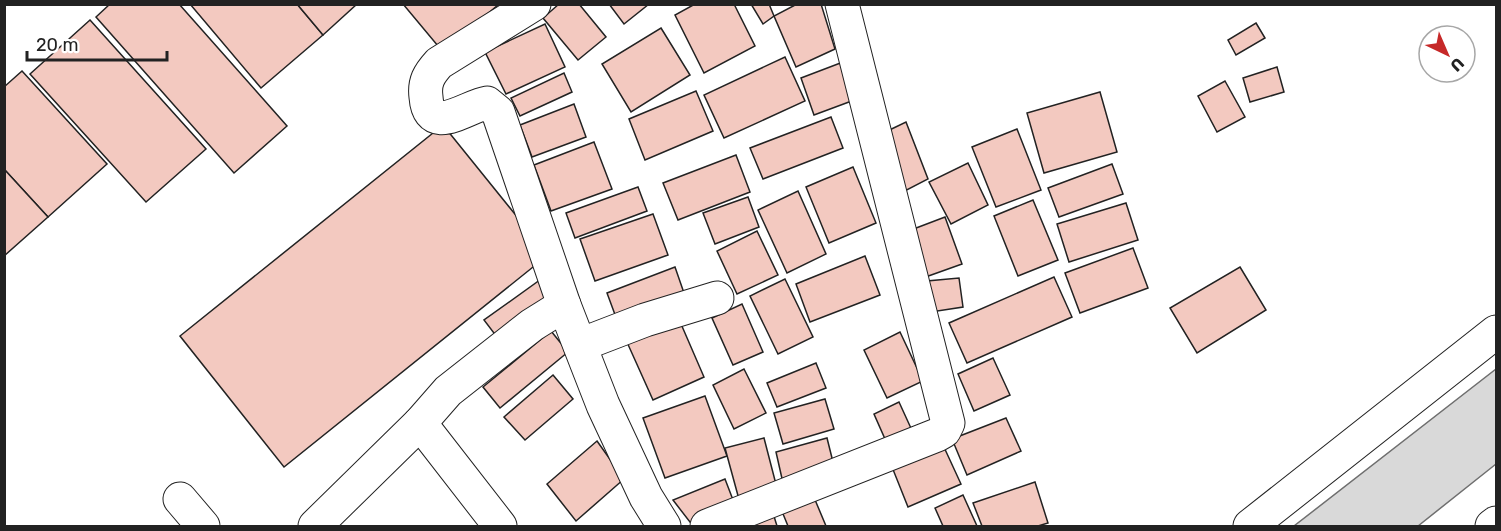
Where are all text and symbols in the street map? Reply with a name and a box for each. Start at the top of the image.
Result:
scale bar [27,24,166,62]
north arrow [1417,24,1477,84]
text: 20 m [36,34,78,56]
text: U [1446,54,1468,75]

